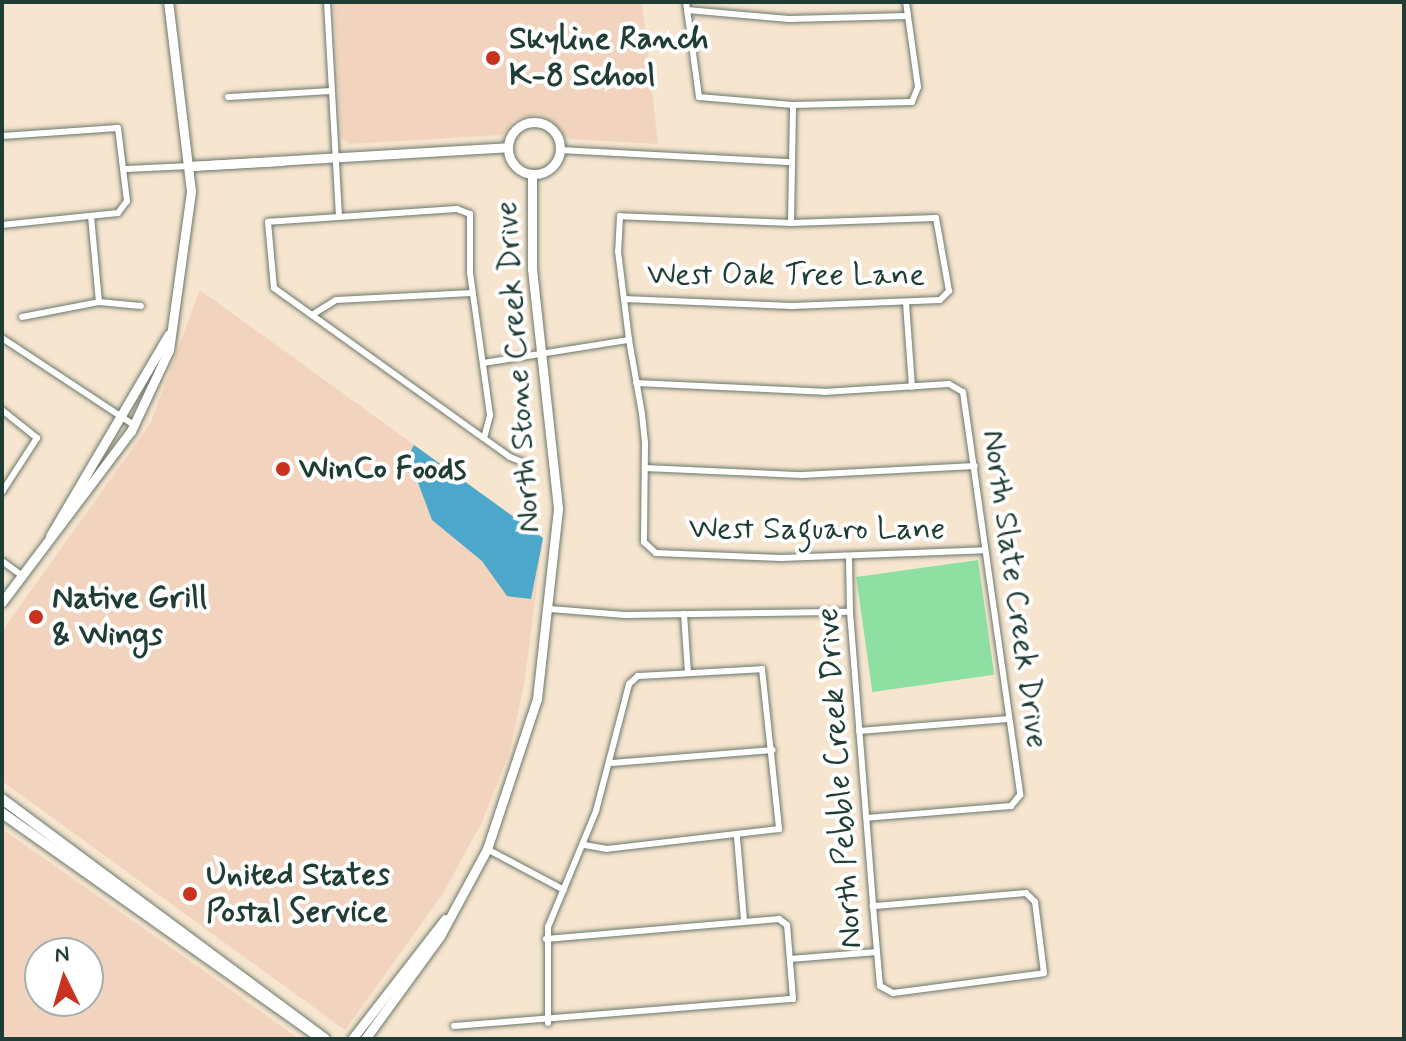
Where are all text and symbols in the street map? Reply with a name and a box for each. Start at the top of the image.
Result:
place label: Skyline Ranch K-8 School [509,21,703,96]
marker: Skyline Ranch K-8 School [484,49,502,67]
street label: North Stone Creek Drive [487,200,549,534]
street label: West Oak Tree Lane [651,256,921,294]
street label: North Slate Creek Drive [974,427,1056,751]
place label: WinCo Foods [299,450,467,488]
marker: WinCo Foods [274,460,292,478]
street label: West Saguaro Lane [689,510,945,548]
place label: Native Grill & Wings [52,580,204,655]
street label: North Pebble Creek Drive [809,606,871,950]
marker: Native Grill & Wings [27,608,45,626]
place label: United States Postal Service [206,857,390,932]
marker: United States Postal Service [181,885,199,903]
north arrow [24,937,104,1017]
text: N [54,940,71,970]

